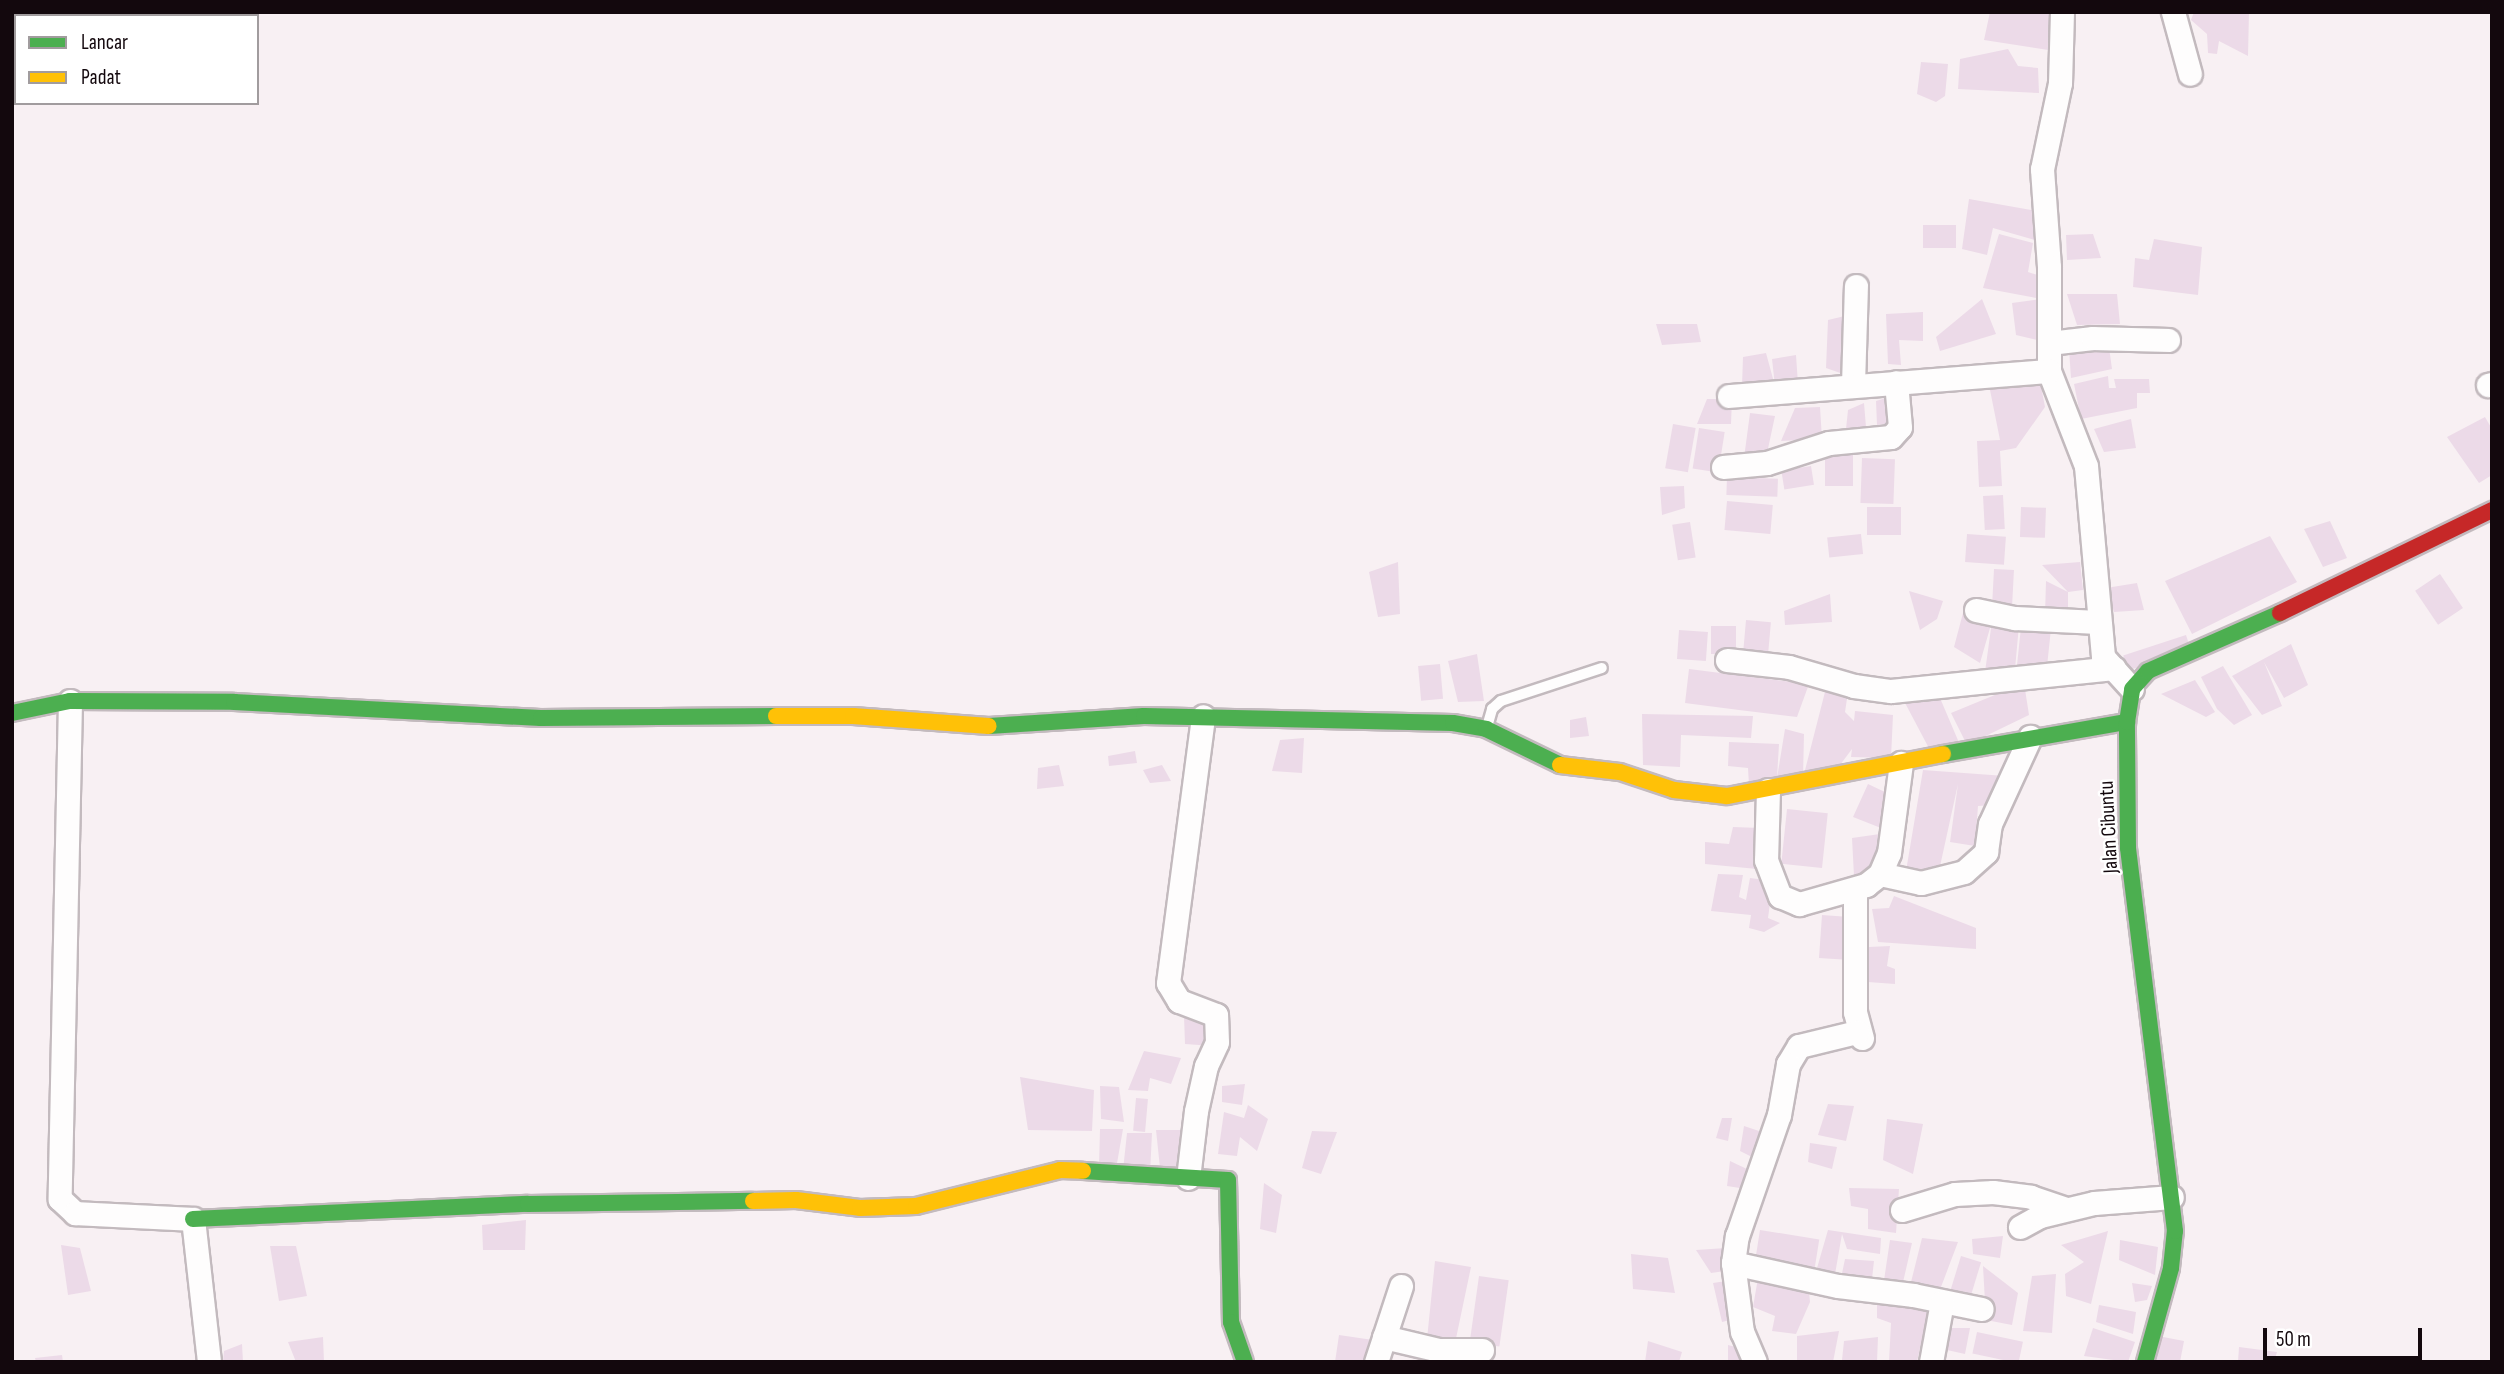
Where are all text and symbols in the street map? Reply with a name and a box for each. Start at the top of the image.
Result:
legend [14,14,259,105]
text: Lancar [81,30,128,55]
text: Padat [81,65,121,90]
street label: Jalan Cibuntu [2094,780,2124,874]
scale bar [2266,1314,2425,1358]
text: 50 m [2276,1327,2311,1352]

